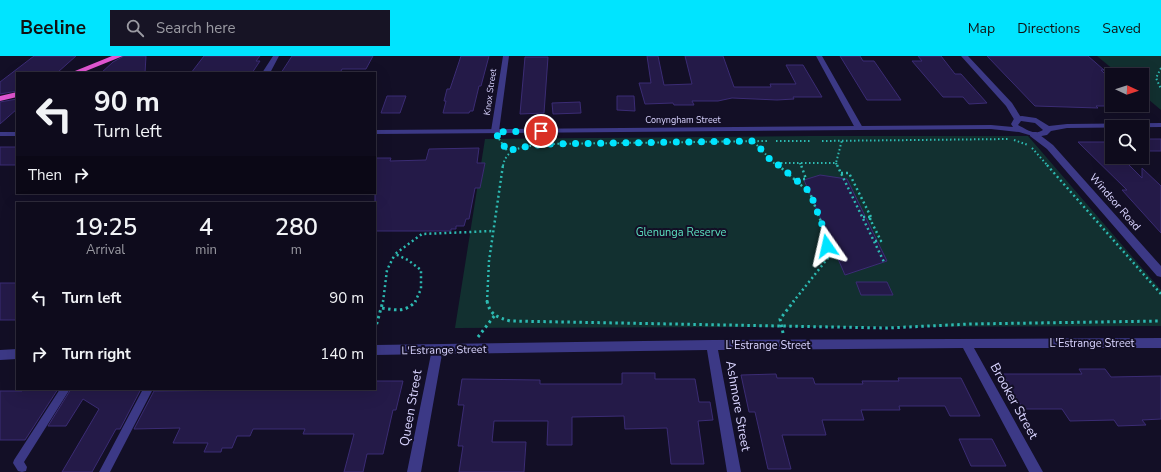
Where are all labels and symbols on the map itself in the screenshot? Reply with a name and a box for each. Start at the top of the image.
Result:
street label: Knox Street [481,67,499,116]
north arrow [1105,68,1149,112]
pin [524,114,558,148]
street label: Conyngham Street [645,114,721,126]
street label: Windsor Road [1086,170,1144,234]
park label: Glenunga Reserve [636,225,727,240]
position arrow [806,225,848,267]
street label: L'Estrange Street [1050,336,1135,351]
street label: L'Estrange Street [726,338,811,353]
street label: L'Estrange Street [401,342,487,358]
street label: Ashmore Street [721,359,755,453]
street label: Brooker Street [986,360,1043,443]
street label: Queen Street [395,368,427,448]

